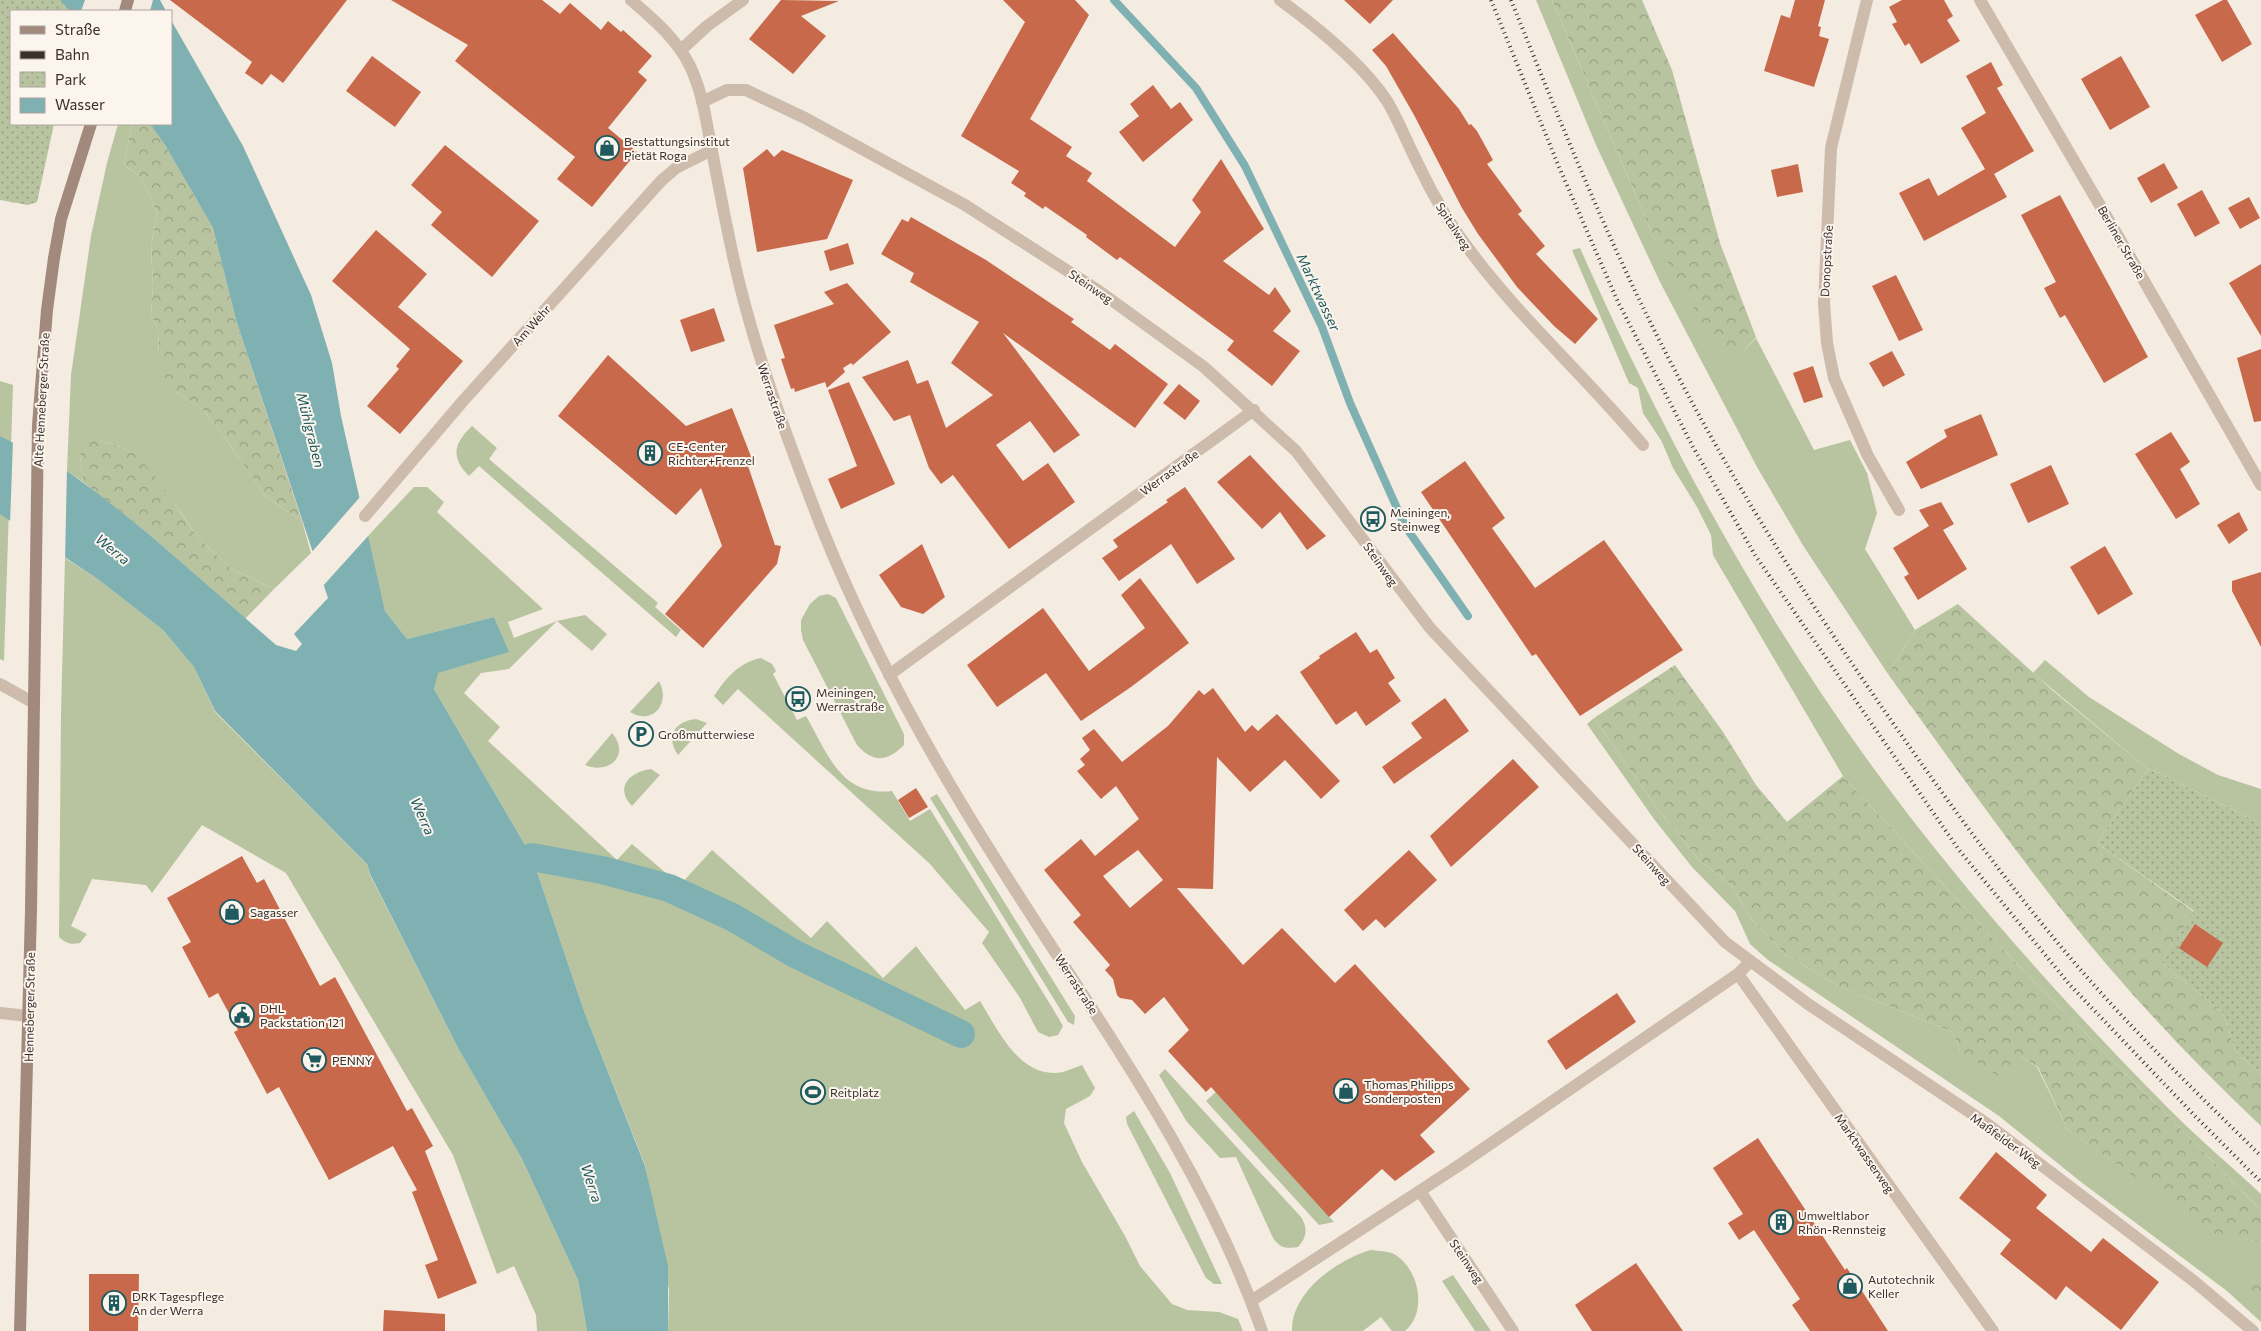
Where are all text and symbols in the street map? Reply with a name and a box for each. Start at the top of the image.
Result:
legend [10,10,172,125]
text: Straße [55,20,101,38]
text: Bahn [55,45,90,63]
text: Park [55,70,86,88]
text: Wasser [55,95,105,113]
place label: Bestattungsinstitut Pietät Roga [624,134,730,162]
shop icon: Bestattungsinstitut Pietät Roga [594,135,620,161]
street label: Spitalweg [1434,200,1475,253]
street label: Berliner Straße [2096,203,2148,281]
street label: Donopstraße [1817,225,1835,297]
water label: Marktwasser [1294,251,1345,334]
street label: Steinweg [1066,266,1116,306]
street label: Am Wehr [509,301,553,348]
street label: Alte Henneberger Straße [30,332,52,468]
street label: Werrastraße [755,361,791,431]
water label: Mühlgraben [293,391,329,469]
place label: CE-Center Richter+Frenzel [668,439,755,467]
building icon: CE-Center Richter+Frenzel [637,440,663,466]
street label: Werrastraße [1137,446,1201,498]
place label: Meiningen, Steinweg [1390,505,1450,533]
bus stop icon: Meiningen, Steinweg [1360,506,1386,532]
water label: Werra [92,530,134,568]
street label: Steinweg [1361,539,1401,589]
place label: Meiningen, Werrastraße [816,685,884,713]
bus stop icon: Meiningen, Werrastraße [785,686,811,712]
parking icon: Großmutterwiese [628,721,654,747]
place label: Großmutterwiese [658,727,755,741]
water label: Werra [407,795,439,837]
street label: Steinweg [1630,841,1674,888]
shop icon: Sagasser [219,899,245,925]
place label: Sagasser [250,905,298,919]
street label: Henneberger Straße [21,952,37,1062]
street label: Werrastraße [1053,952,1101,1016]
place label: DHL Packstation 121 [260,1001,344,1029]
public building icon: DHL Packstation 121 [229,1002,255,1028]
supermarket icon: PENNY [301,1047,327,1073]
place label: PENNY [332,1053,373,1067]
place label: Thomas Philipps Sonderposten [1364,1077,1453,1105]
shop icon: Thomas Philipps Sonderposten [1333,1078,1359,1104]
sports icon: Reitplatz [800,1079,826,1105]
place label: Reitplatz [830,1085,879,1099]
street label: Maßfelder Weg [1968,1110,2044,1170]
street label: Marktwasserweg [1832,1111,1898,1196]
water label: Werra [578,1162,606,1204]
place label: Umweltlabor Rhön-Rennsteig [1798,1208,1886,1236]
building icon: Umweltlabor Rhön-Rennsteig [1768,1209,1794,1235]
street label: Steinweg [1447,1236,1487,1286]
place label: Autotechnik Keller [1868,1272,1936,1300]
shop icon: Autotechnik Keller [1837,1273,1863,1299]
place label: DRK Tagespflege An der Werra [132,1289,224,1317]
building icon: DRK Tagespflege An der Werra [101,1290,127,1316]

